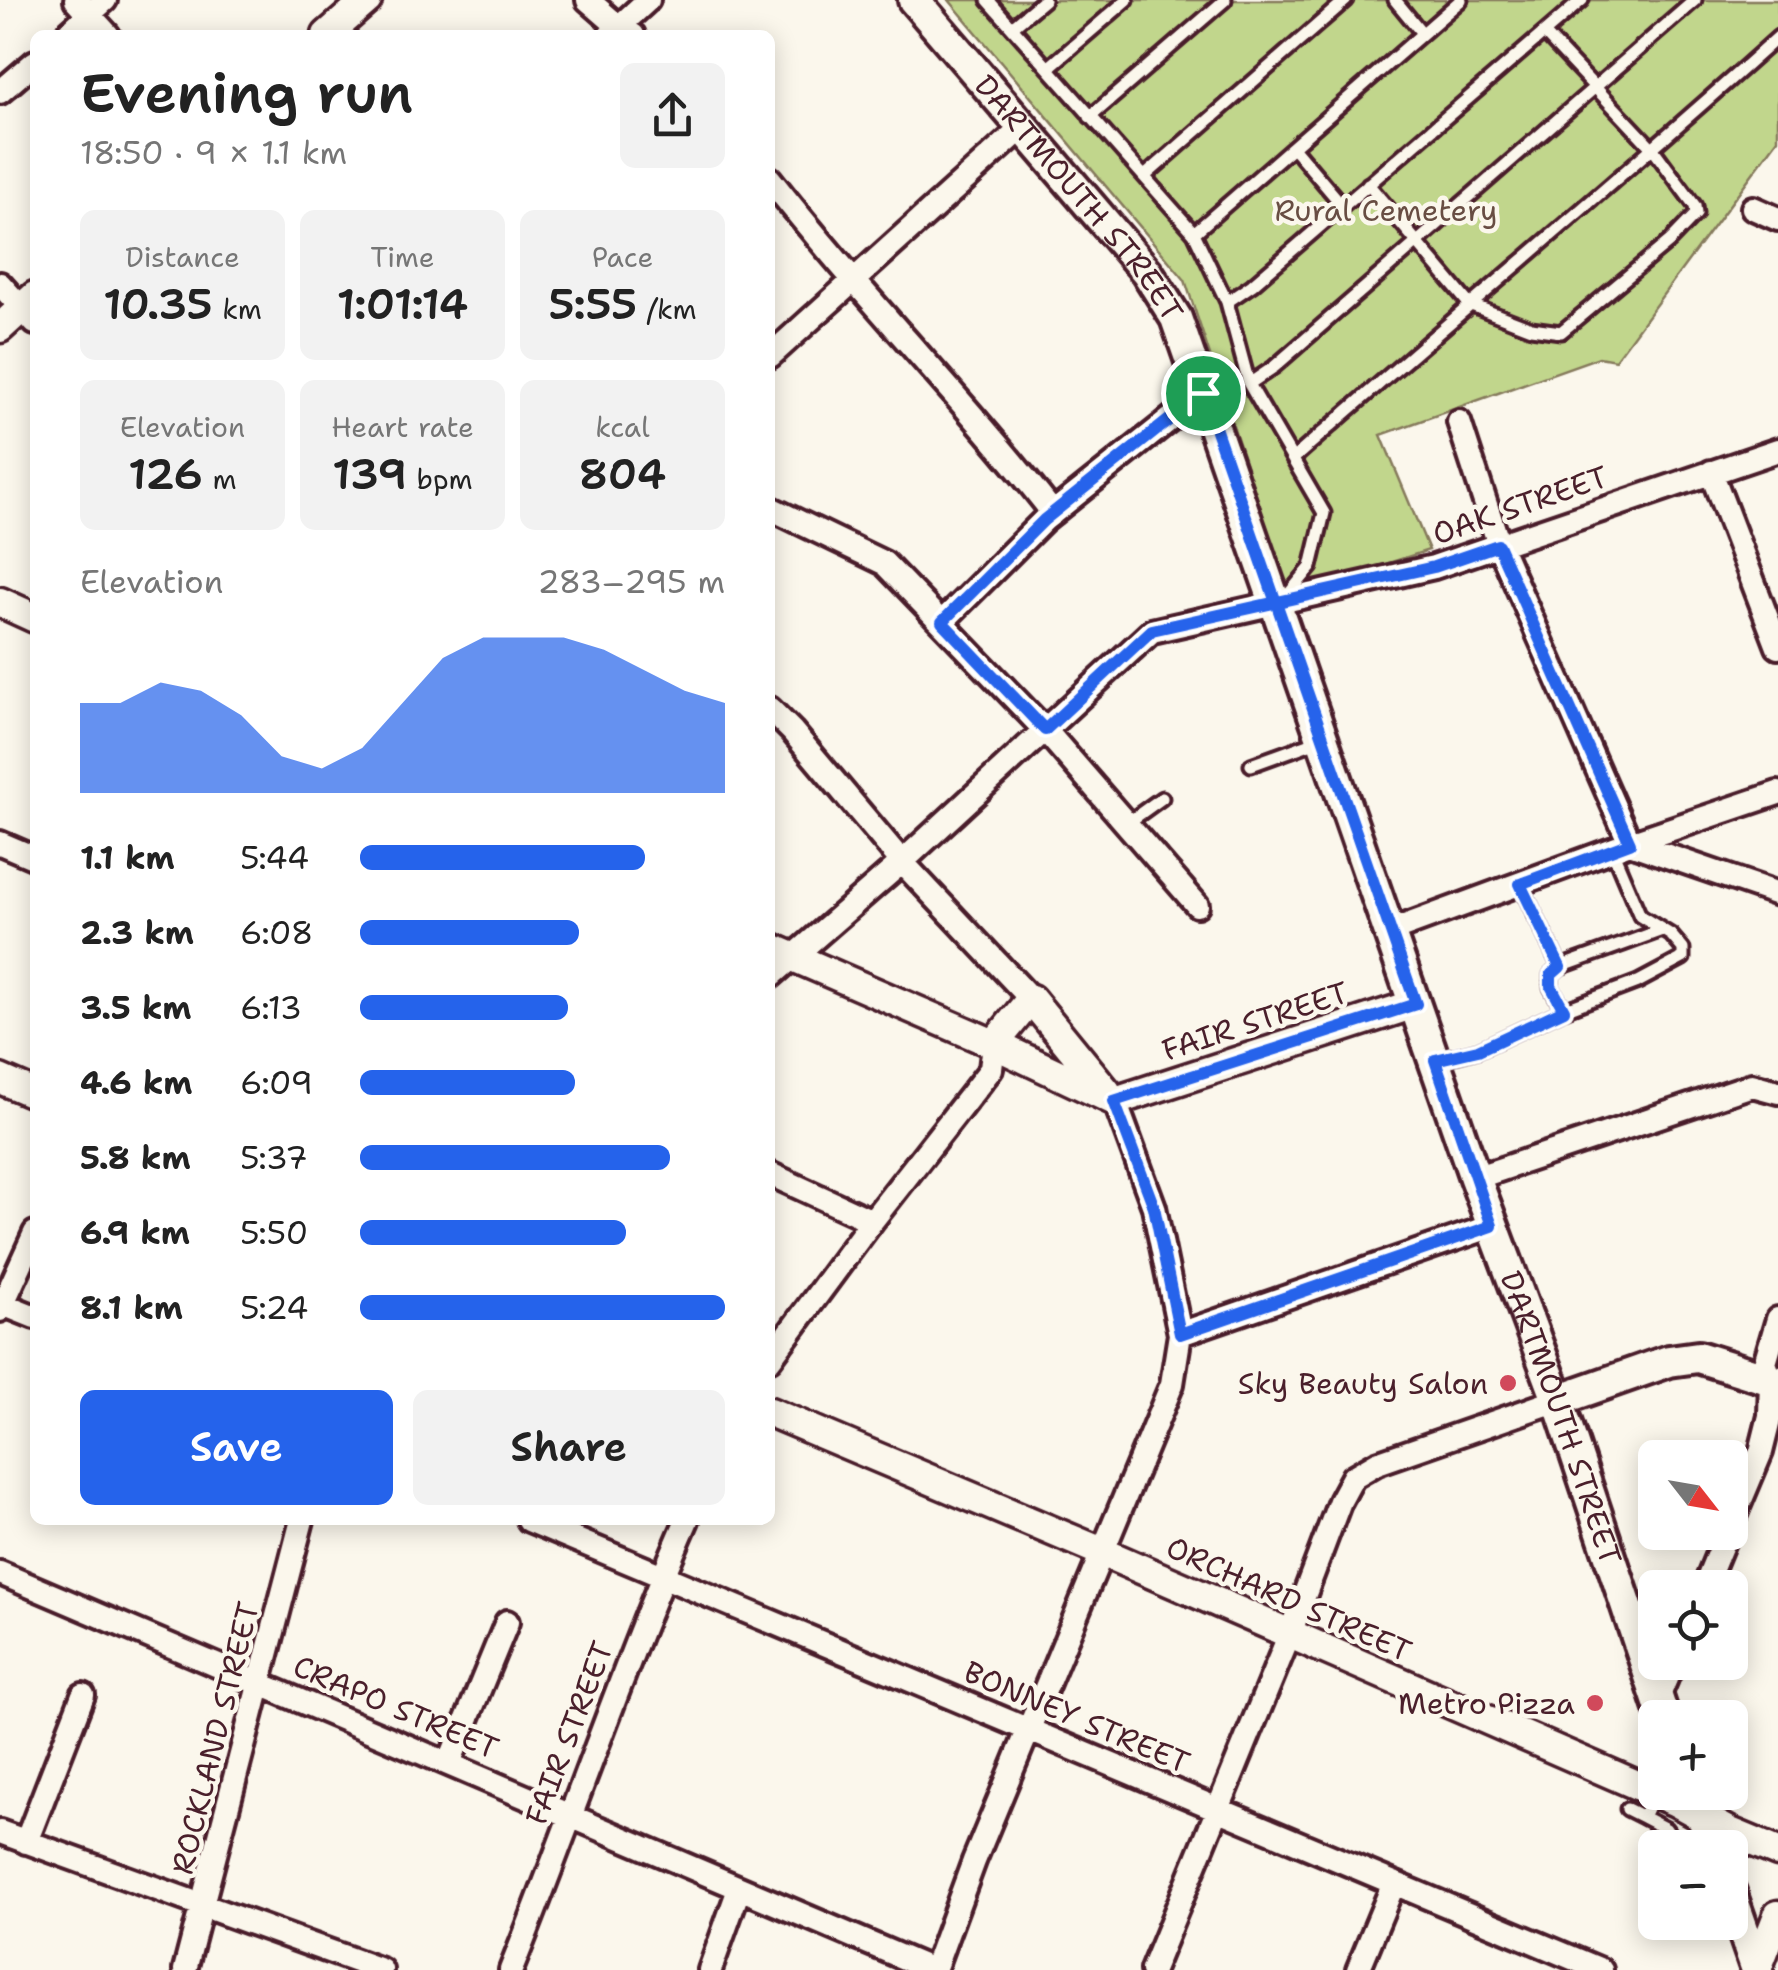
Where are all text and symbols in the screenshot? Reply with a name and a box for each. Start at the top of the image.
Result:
text: Evening run [80,56,413,130]
button: share [620,63,725,168]
street label: DARTMOUTH STREET [966,65,1193,329]
text: 18:50 · 9 × 1.1 km [80,131,347,174]
park label: Rural Cemetery [1274,190,1498,231]
text: Distance [125,238,240,276]
text: Time [370,238,435,276]
text: Pace [592,238,653,276]
text: 10.35 [103,276,213,332]
text: 1:01:14 [337,276,468,332]
text: 5:55 [548,276,637,332]
text: km [213,290,262,328]
text: /km [637,290,697,328]
pin [1161,351,1246,436]
icon: arrive [1176,366,1231,421]
text: Elevation [120,408,245,446]
text: Heart rate [331,408,474,446]
text: kcal [595,408,650,446]
text: 126 [128,446,203,502]
text: 139 [332,446,407,502]
text: 804 [579,446,666,502]
street label: OAK STREET [1427,456,1613,554]
text: m [203,460,237,498]
text: bpm [407,460,473,498]
text: Elevation [80,560,223,603]
text: 283–295 m [537,560,725,603]
text: 1.1 km [80,836,175,879]
text: 5:44 [240,836,309,879]
text: 2.3 km [80,911,194,954]
text: 6:08 [240,911,313,954]
street label: FAIR STREET [1157,972,1353,1070]
text: 3.5 km [80,986,191,1029]
text: 6:13 [240,986,302,1029]
text: 4.6 km [80,1061,192,1104]
text: 6:09 [240,1061,313,1104]
text: 5.8 km [80,1136,191,1179]
text: 5:37 [240,1136,308,1179]
text: 6.9 km [80,1211,190,1254]
text: 5:50 [240,1211,308,1254]
street label: DARTMOUTH STREET [1491,1265,1632,1570]
text: 8.1 km [80,1286,183,1329]
text: 5:24 [240,1286,308,1329]
place label: Sky Beauty Salon [1238,1363,1488,1404]
marker: Sky Beauty Salon [1497,1372,1519,1394]
button: Save [80,1390,393,1505]
button: Share [413,1390,725,1505]
north arrow [1638,1440,1748,1550]
map controls [1638,1440,1748,1940]
street label: ORCHARD STREET [1160,1527,1418,1671]
button: locate [1638,1570,1748,1680]
street label: ROCKLAND STREET [161,1597,269,1879]
street label: FAIR STREET [515,1635,623,1831]
street label: CRAPO STREET [287,1645,505,1769]
street label: BONNEY STREET [958,1651,1196,1783]
place label: Metro Pizza [1398,1683,1575,1724]
marker: Metro Pizza [1584,1692,1606,1714]
button: + [1638,1700,1748,1810]
button: − [1638,1830,1748,1940]

